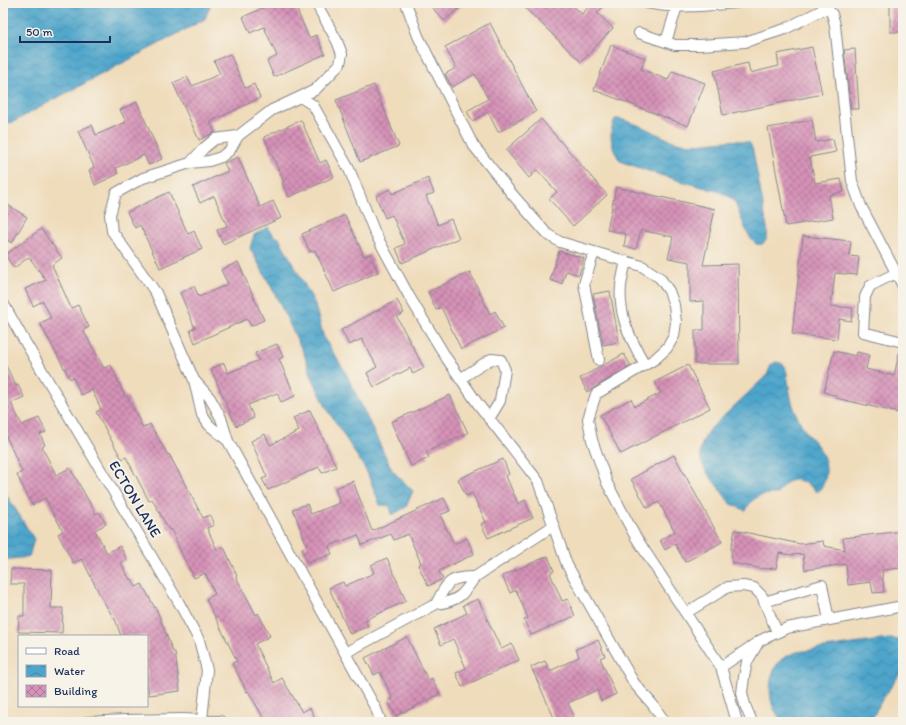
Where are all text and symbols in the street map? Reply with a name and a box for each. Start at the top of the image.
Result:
scale bar [20,18,110,44]
text: 50 m [26,25,52,39]
street label: ECTON LANE [105,457,165,541]
legend [18,635,148,707]
text: Road [54,644,80,658]
text: Water [54,664,85,678]
text: Building [54,684,98,698]

